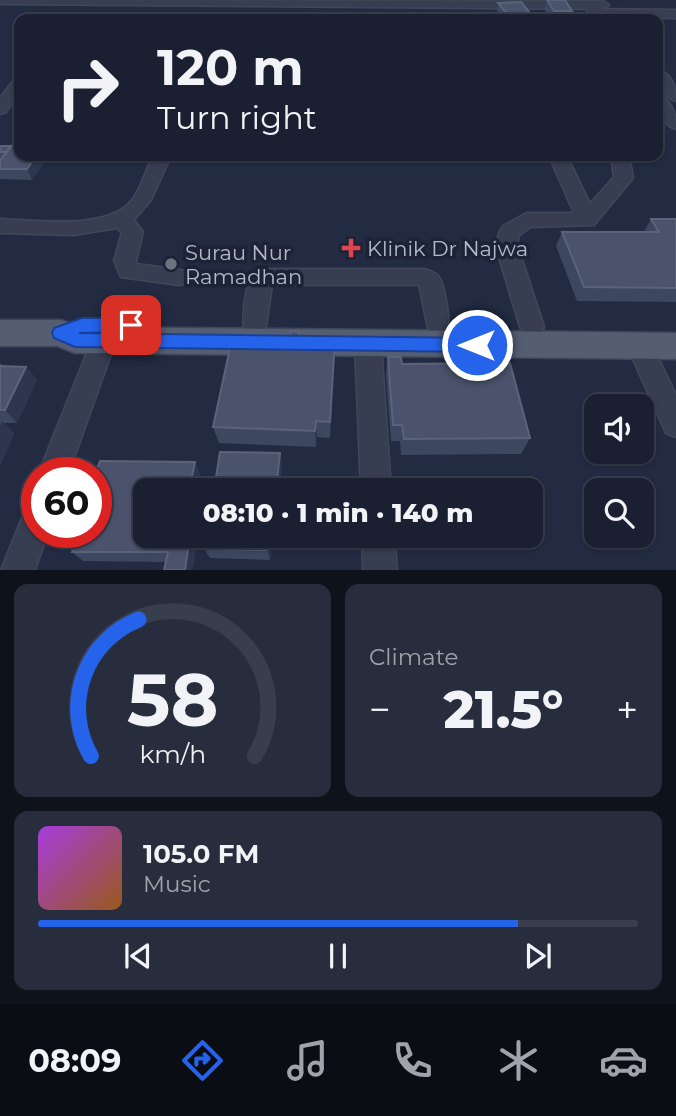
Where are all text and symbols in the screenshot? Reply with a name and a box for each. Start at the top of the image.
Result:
text: 120 m [157,38,304,97]
icon: right [42,42,133,133]
text: Turn right [157,98,317,137]
place label: Klinik Dr Najwa [367,236,528,261]
marker: Klinik Dr Najwa [341,238,361,258]
place label: Surau Nur Ramadhan [185,240,302,289]
marker: Surau Nur Ramadhan [163,256,179,272]
pin [101,295,161,355]
icon: arrive [112,306,150,344]
position arrow [440,308,514,382]
map controls [584,394,654,548]
button: sound [584,394,654,464]
speed limit sign: 60 [21,457,112,548]
button: search [584,478,654,548]
text: 08:10 · 1 min · 140 m [203,497,473,529]
text: Climate [369,643,458,671]
text: 58 [127,657,218,745]
text: 21.5° [444,678,564,741]
text: − [369,686,391,733]
text: + [616,686,638,733]
text: km/h [139,739,206,769]
text: 105.0 FM [143,838,259,870]
text: Music [143,870,211,898]
icon: previous [119,937,157,975]
icon: pause [319,937,357,975]
icon: next [519,937,557,975]
icon: directions [178,1036,227,1085]
icon: music [283,1036,332,1085]
icon: phone [388,1036,437,1085]
icon: climate [494,1036,543,1085]
icon: car [599,1036,648,1085]
text: 08:09 [28,1041,121,1080]

